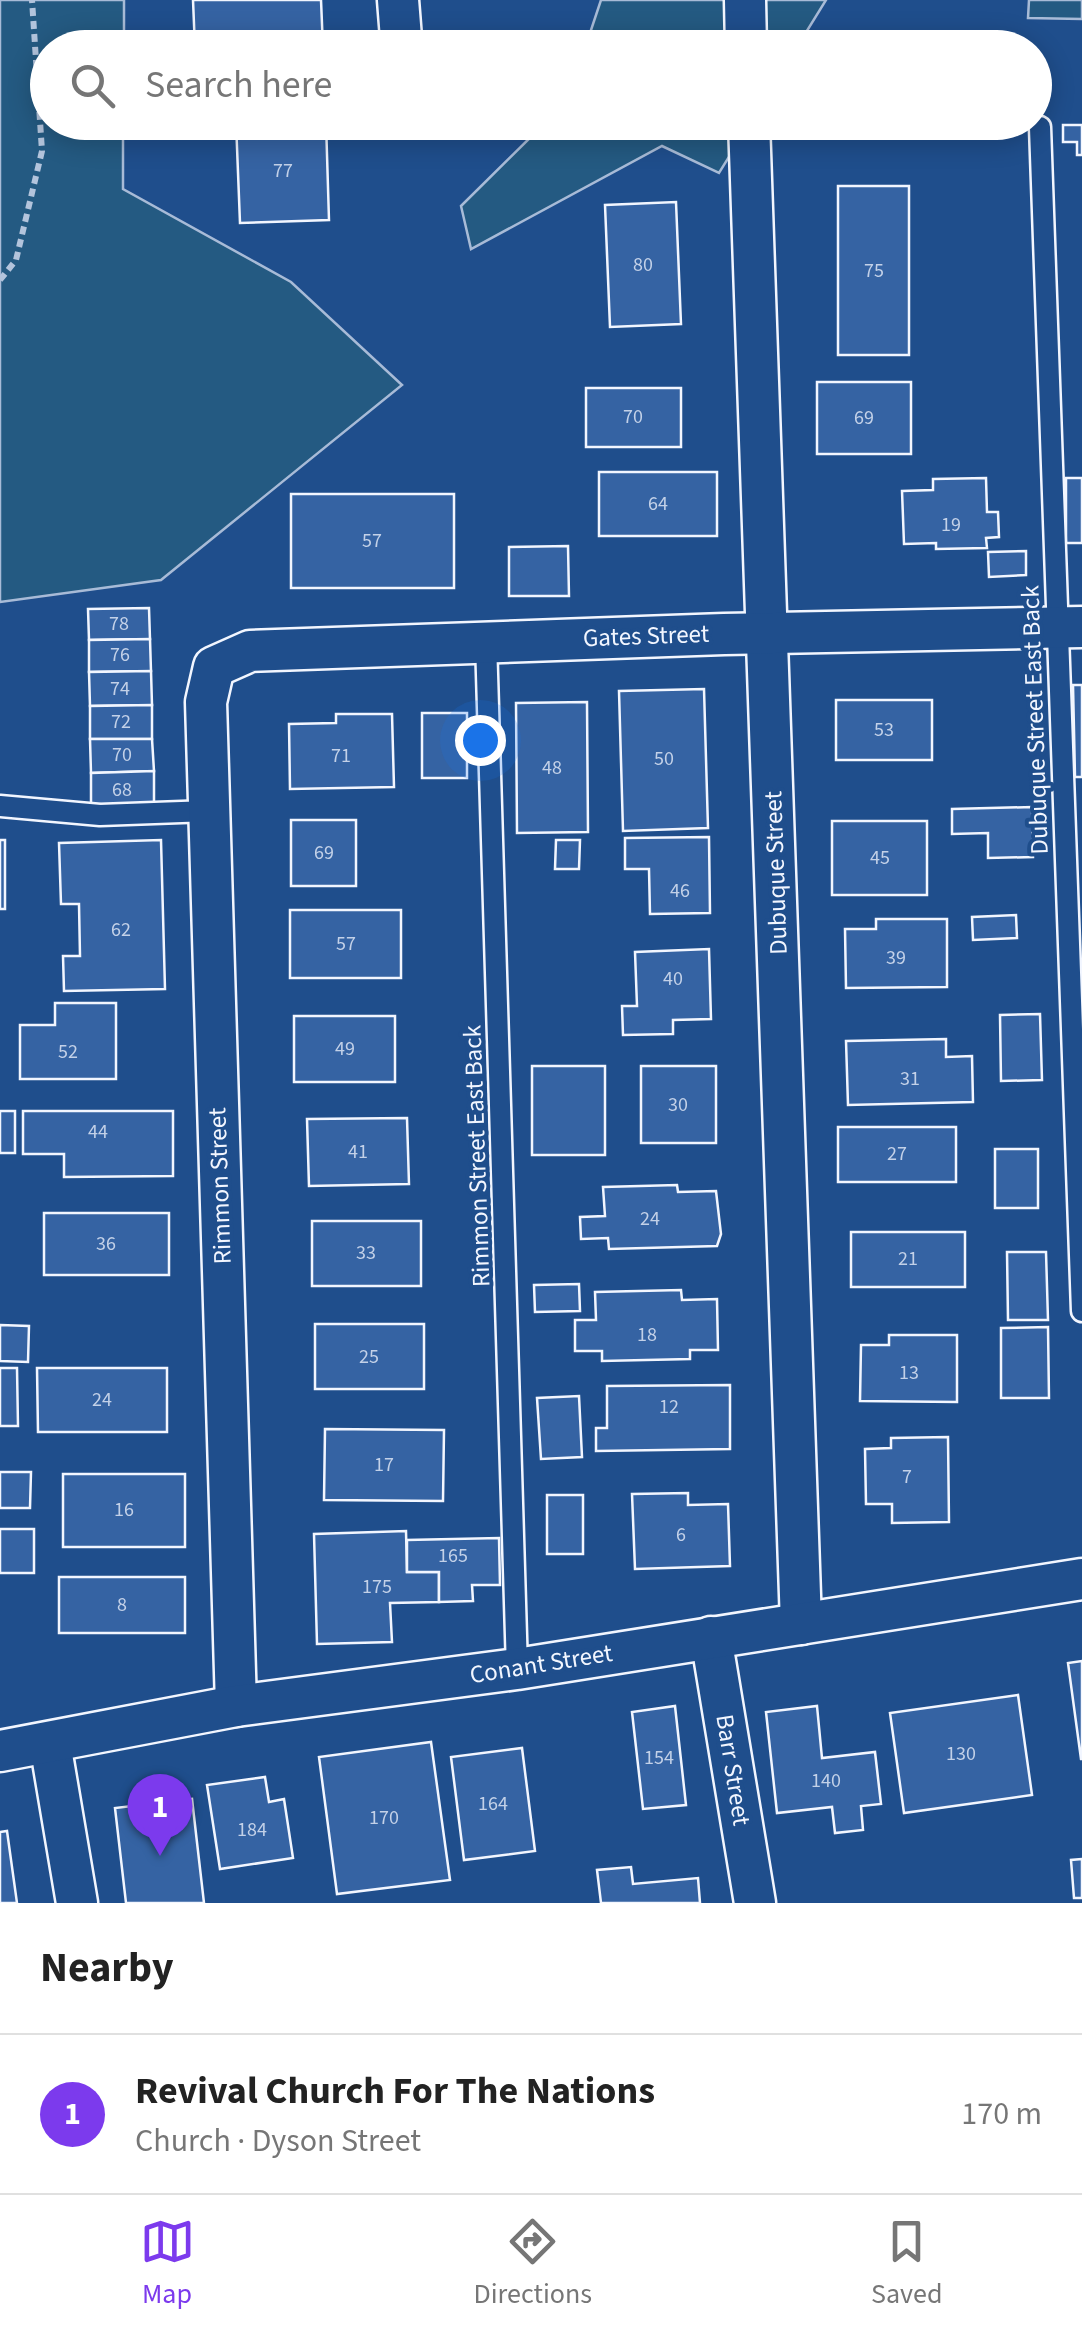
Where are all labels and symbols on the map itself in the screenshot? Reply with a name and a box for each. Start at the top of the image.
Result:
house number: 77 [273,157,293,185]
house number: 80 [633,251,653,279]
house number: 75 [864,257,884,285]
house number: 70 [623,403,643,431]
house number: 69 [854,404,874,432]
house number: 64 [648,490,668,518]
house number: 19 [941,511,961,539]
house number: 57 [362,527,382,555]
street label: Dubuque Street East Back [1012,584,1058,855]
house number: 78 [109,610,129,638]
street label: Gates Street [582,616,710,656]
house number: 76 [110,641,130,669]
house number: 74 [110,675,130,703]
house number: 72 [111,708,131,736]
your location [455,715,506,766]
house number: 53 [874,716,894,744]
house number: 70 [112,741,132,769]
house number: 71 [331,742,351,770]
house number: 50 [654,745,674,773]
house number: 48 [542,754,562,782]
house number: 68 [112,776,132,804]
street label: Dubuque Street [755,790,797,956]
house number: 69 [314,839,334,867]
house number: 45 [870,844,890,872]
house number: 46 [670,877,690,905]
house number: 62 [111,916,131,944]
house number: 57 [336,930,356,958]
house number: 39 [886,944,906,972]
house number: 40 [663,965,683,993]
street label: Rimmon Street East Back [454,1024,500,1288]
house number: 49 [335,1035,355,1063]
house number: 52 [58,1038,78,1066]
house number: 31 [900,1065,920,1093]
house number: 30 [668,1091,688,1119]
street label: Rimmon Street [199,1107,241,1265]
house number: 44 [88,1118,108,1146]
house number: 41 [348,1138,368,1166]
house number: 27 [887,1140,907,1168]
house number: 24 [640,1205,660,1233]
house number: 36 [96,1230,116,1258]
house number: 33 [356,1239,376,1267]
house number: 21 [898,1245,918,1273]
house number: 18 [637,1321,657,1349]
house number: 25 [359,1343,379,1371]
house number: 13 [899,1359,919,1387]
house number: 24 [92,1386,112,1414]
house number: 12 [659,1393,679,1421]
house number: 17 [374,1451,394,1479]
house number: 7 [902,1463,912,1491]
house number: 16 [114,1496,134,1524]
house number: 6 [676,1521,686,1549]
house number: 165 [438,1542,468,1570]
house number: 175 [362,1573,392,1601]
house number: 8 [117,1591,127,1619]
street label: Conant Street [467,1635,615,1693]
street label: Barr Street [706,1712,760,1829]
house number: 130 [946,1740,976,1768]
house number: 154 [644,1744,674,1772]
house number: 140 [811,1767,841,1795]
pin: 1 [128,1774,192,1856]
house number: 164 [478,1790,508,1818]
house number: 170 [369,1804,399,1832]
house number: 184 [237,1816,267,1844]

